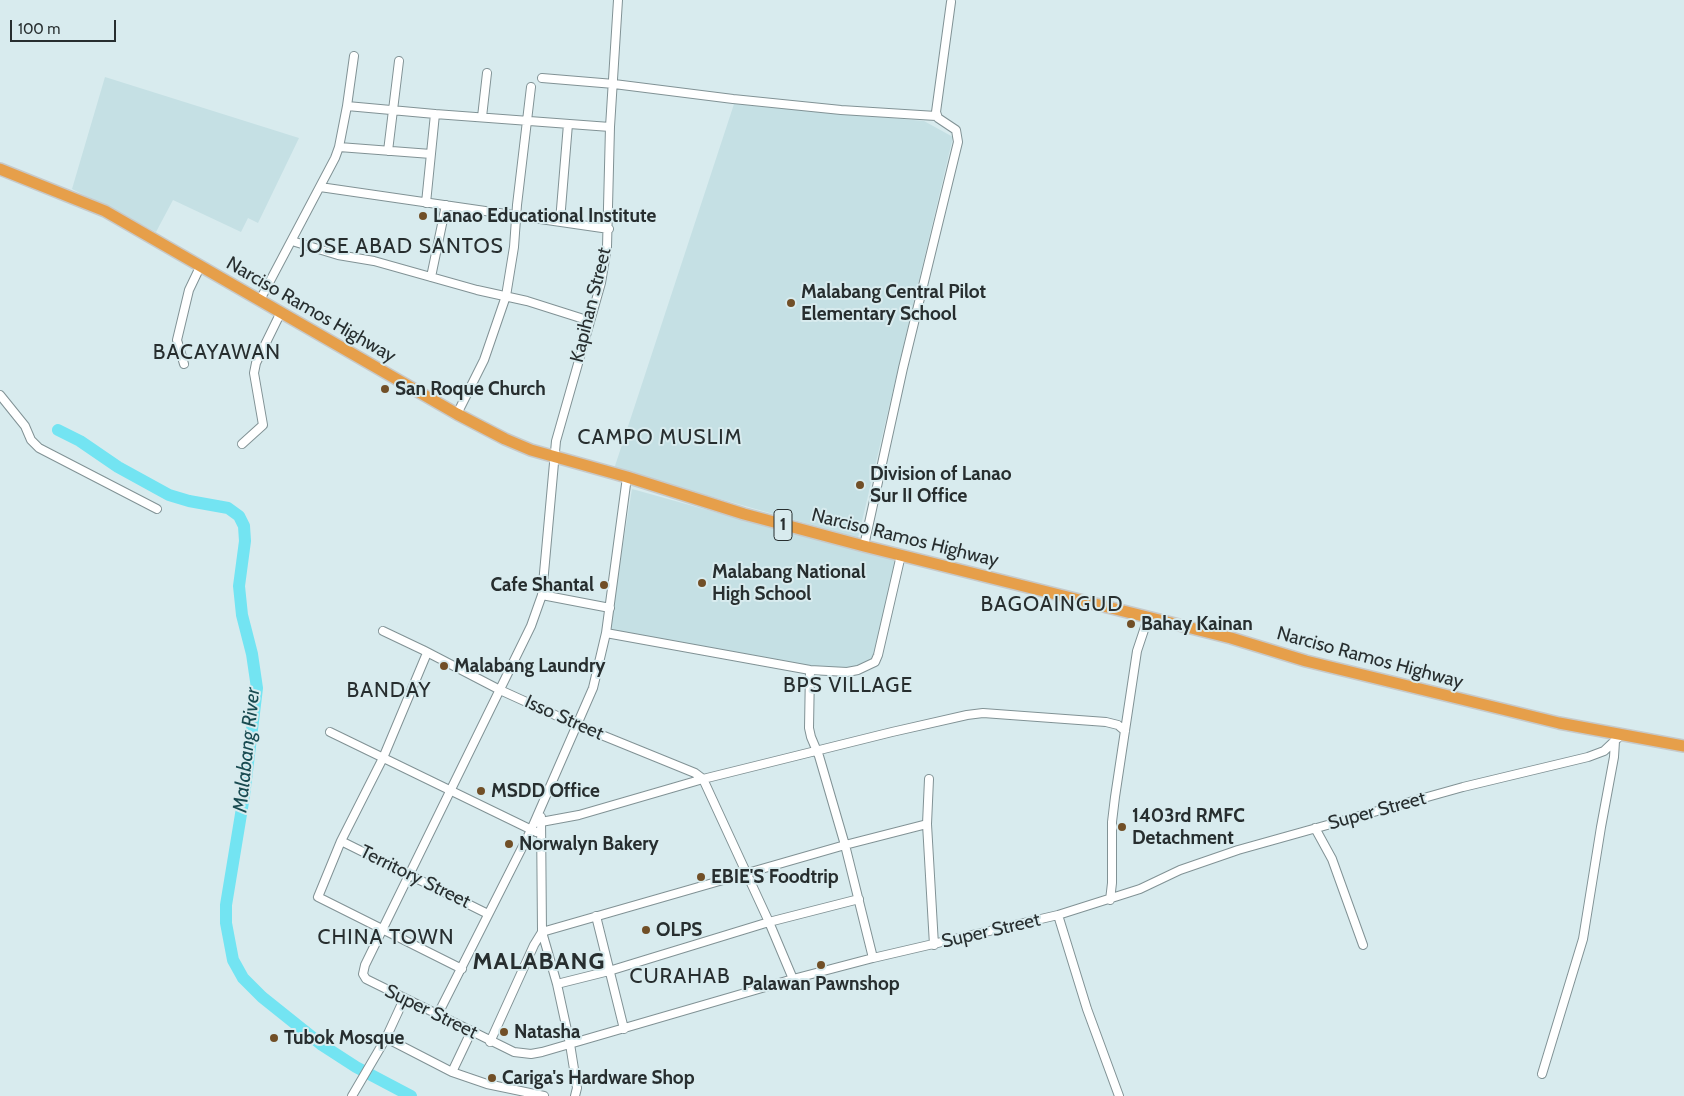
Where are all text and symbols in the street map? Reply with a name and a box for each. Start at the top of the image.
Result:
scale bar [12,10,119,42]
text: 100 m [18,20,60,38]
place label: Lanao Educational Institute [433,205,656,227]
marker: Lanao Educational Institute [417,210,429,222]
district label: JOSE ABAD SANTOS [298,234,506,260]
street label: Kapihan Street [566,245,616,365]
street label: Narciso Ramos Highway [222,252,400,368]
place label: Malabang Central Pilot Elementary School [801,281,986,325]
marker: Malabang Central Pilot Elementary School [785,297,797,309]
district label: BACAYAWAN [152,340,282,366]
place label: San Roque Church [395,378,546,400]
marker: San Roque Church [379,383,391,395]
district label: CAMPO MUSLIM [576,425,744,451]
place label: Division of Lanao Sur II Office [870,463,1011,507]
marker: Division of Lanao Sur II Office [854,479,866,491]
street label: Narciso Ramos Highway [809,504,1001,572]
road number: 1 [774,510,792,540]
place label: Malabang National High School [712,561,866,605]
place label: Cafe Shantal [490,574,594,596]
marker: Malabang National High School [696,577,708,589]
marker: Cafe Shantal [598,579,610,591]
district label: BAGOAINGUD [979,592,1125,618]
place label: Bahay Kainan [1141,613,1253,635]
marker: Bahay Kainan [1125,618,1137,630]
street label: Narciso Ramos Highway [1274,622,1466,694]
place label: Malabang Laundry [454,655,605,677]
marker: Malabang Laundry [438,660,450,672]
district label: BPS VILLAGE [782,673,914,699]
district label: BANDAY [346,678,432,704]
water label: Malabang River [229,686,265,814]
street label: Isso Street [521,691,607,745]
place label: MSDD Office [491,780,600,802]
marker: MSDD Office [475,785,487,797]
street label: Super Street [1326,787,1428,835]
place label: 1403rd RMFC Detachment [1132,805,1245,849]
marker: 1403rd RMFC Detachment [1116,821,1128,833]
place label: Norwalyn Bakery [519,833,659,855]
marker: Norwalyn Bakery [503,838,515,850]
street label: Territory Street [356,840,474,914]
place label: EBIE'S Foodtrip [711,866,839,888]
marker: EBIE'S Foodtrip [695,871,707,883]
street label: Super Street [940,909,1042,953]
place label: OLPS [656,919,702,941]
marker: OLPS [640,924,652,936]
district label: CHINA TOWN [316,925,456,951]
district label: MALABANG [472,948,606,976]
marker: Palawan Pawnshop [815,959,827,971]
district label: CURAHAB [629,964,731,990]
place label: Palawan Pawnshop [742,973,900,995]
street label: Super Street [381,980,481,1044]
place label: Natasha [514,1021,581,1043]
marker: Natasha [498,1026,510,1038]
place label: Tubok Mosque [284,1027,404,1049]
marker: Tubok Mosque [268,1032,280,1044]
place label: Cariga's Hardware Shop [502,1067,695,1089]
marker: Cariga's Hardware Shop [486,1072,498,1084]

